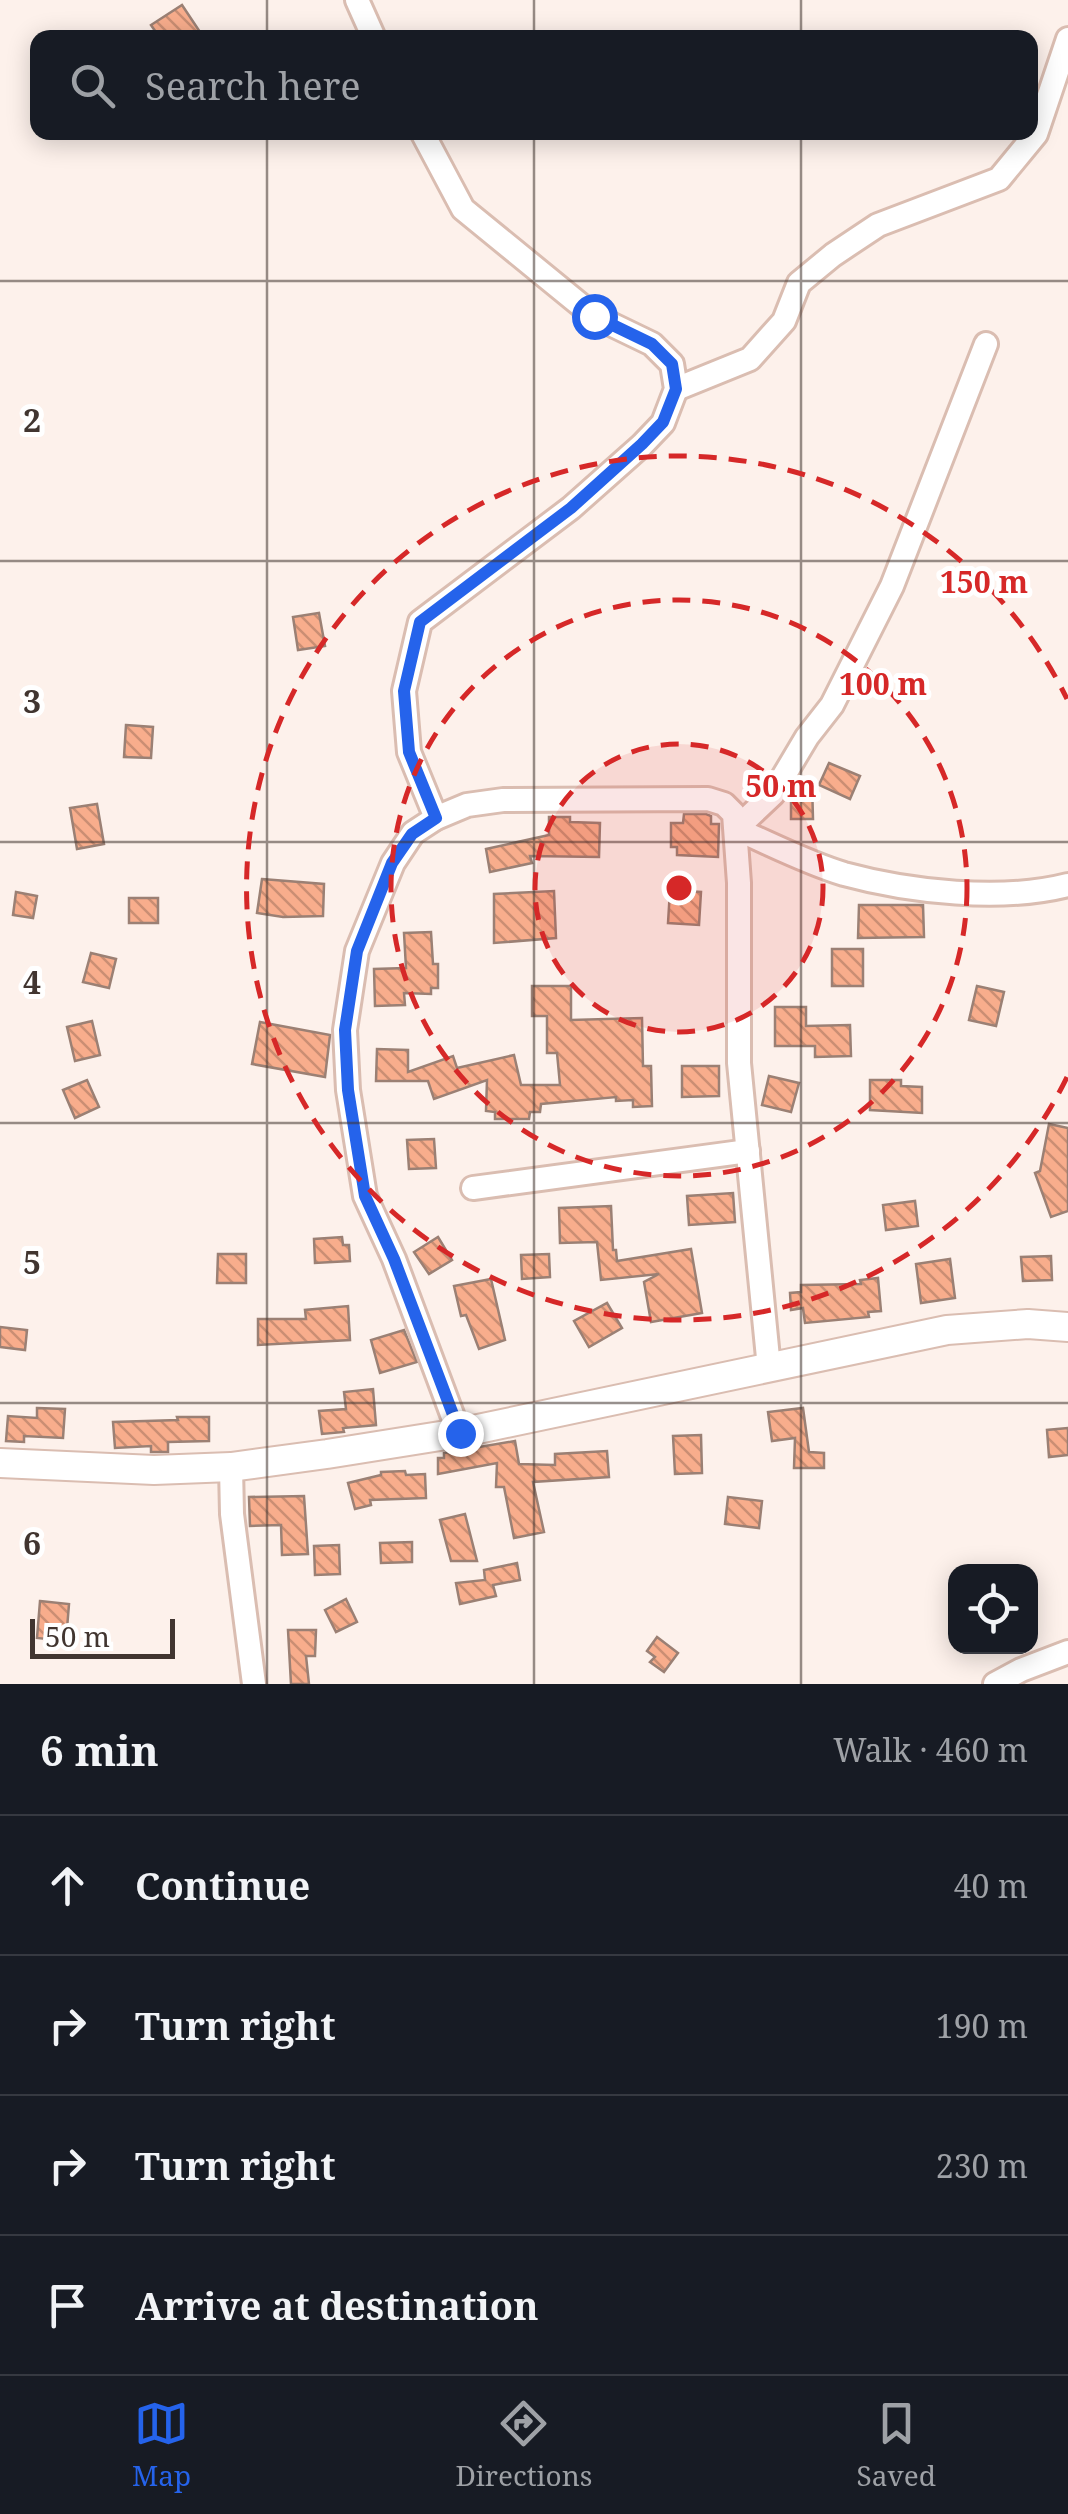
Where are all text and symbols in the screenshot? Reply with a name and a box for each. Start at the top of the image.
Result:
search box [30,30,1038,140]
icon: search [65,58,120,113]
text: Search here [145,59,361,111]
route start [572,294,618,340]
text: 2 [23,398,41,441]
text: 150 m [940,561,1028,602]
text: 100 m [839,663,927,704]
text: 3 [23,679,41,722]
text: 50 m [745,765,817,806]
centre of rings [661,870,697,906]
text: 4 [23,960,41,1003]
text: 5 [23,1240,41,1283]
route end [438,1411,484,1457]
text: 6 [23,1521,41,1564]
map controls [948,1564,1038,1654]
button: locate [948,1564,1038,1654]
scale bar [30,1614,175,1658]
text: 50 m [45,1617,110,1655]
text: 6 min [40,1721,159,1778]
text: Walk · 460 m [833,1728,1028,1771]
icon: ahead [40,1858,95,1913]
text: Continue [135,1859,310,1911]
text: 40 m [954,1864,1028,1907]
icon: right [40,1998,95,2053]
text: Turn right [135,1999,336,2051]
text: 190 m [936,2004,1028,2047]
icon: right [40,2138,95,2193]
text: Turn right [135,2139,336,2191]
text: 230 m [936,2144,1028,2187]
icon: arrive [40,2278,95,2333]
text: Arrive at destination [135,2279,539,2331]
tab: Map [132,2396,191,2494]
tab: Directions [455,2396,592,2494]
tab: Saved [857,2396,936,2494]

